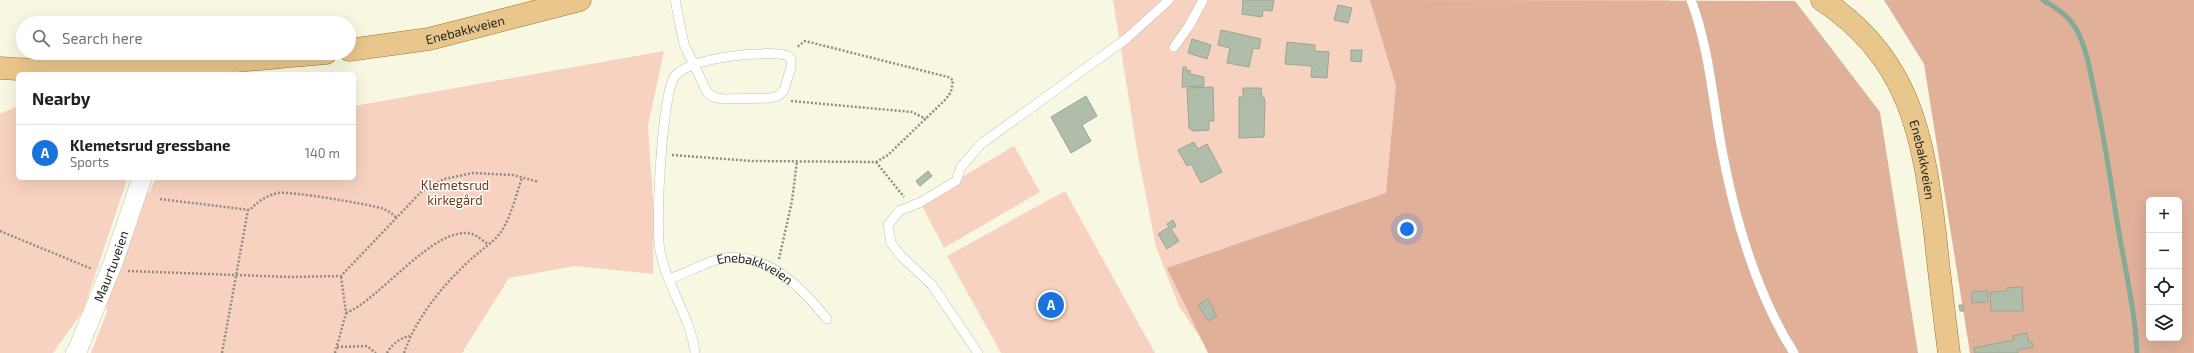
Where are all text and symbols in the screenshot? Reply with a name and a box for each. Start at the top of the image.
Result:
street label: Enebakkveien [424,12,506,48]
search box [16,16,356,60]
icon: search [30,27,52,49]
text: Search here [62,29,143,47]
text: Nearby [32,88,90,108]
street label: Enebakkveien [1906,118,1939,201]
text: Klemetsrud gressbane [70,136,231,154]
text: A [41,145,49,161]
text: 140 m [305,145,340,161]
text: Sports [70,154,109,170]
park label: Klemetsrud kirkegård [421,177,489,208]
map controls [2146,197,2182,341]
button: + [2146,197,2182,233]
your location [1397,219,1417,239]
street label: Maurtuveien [90,229,131,304]
button: − [2146,233,2182,269]
street label: Enebakkveien [715,249,796,288]
button: locate [2146,269,2182,305]
pin: A [1038,290,1064,320]
button: layers [2146,305,2182,341]

